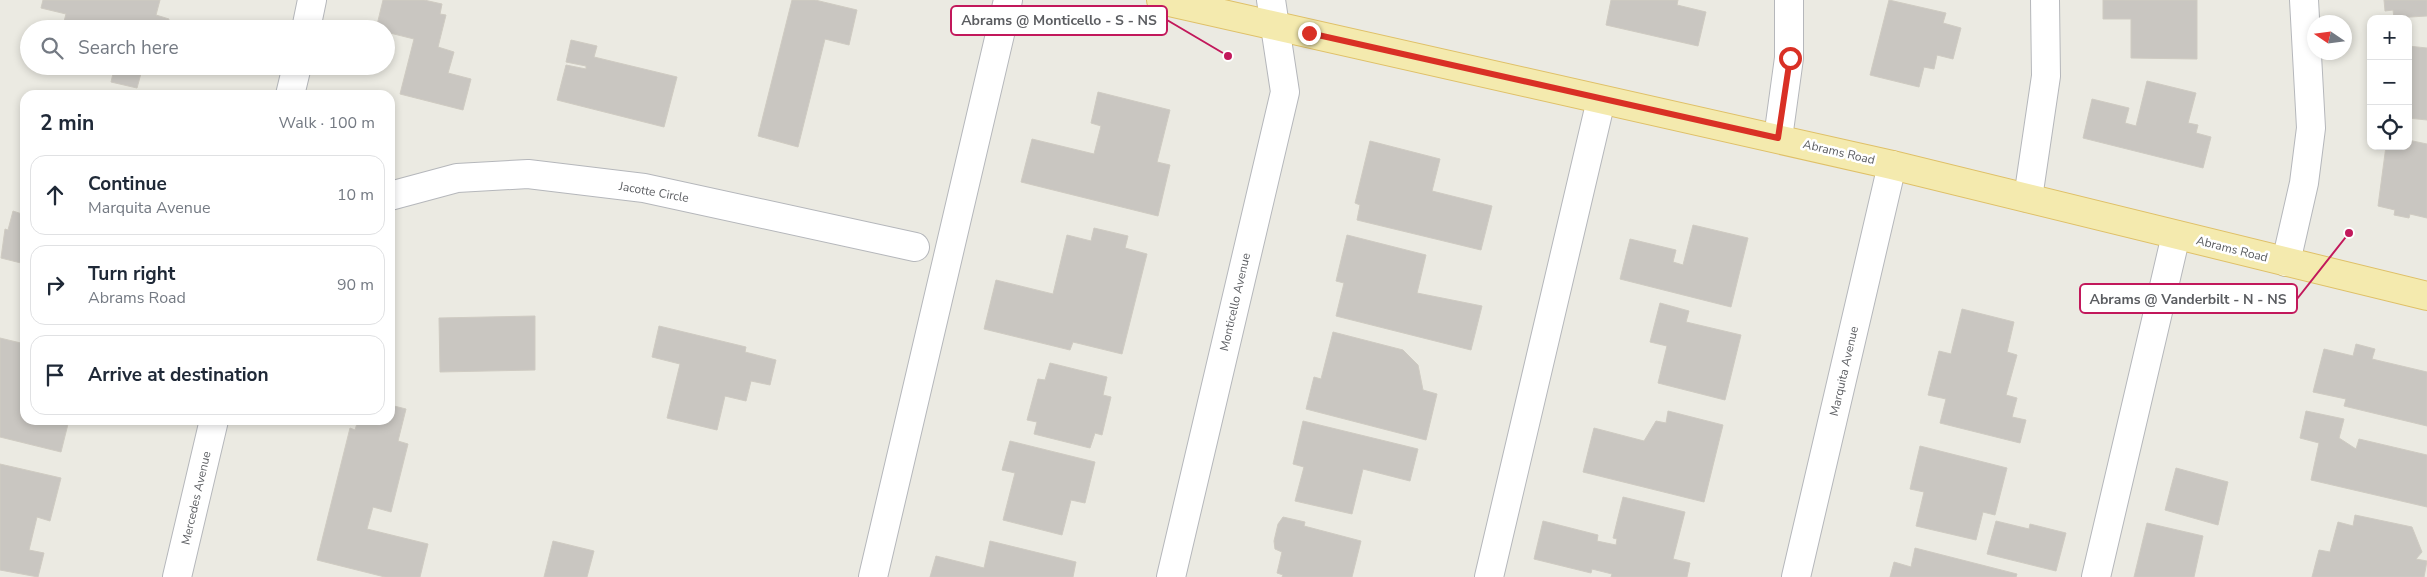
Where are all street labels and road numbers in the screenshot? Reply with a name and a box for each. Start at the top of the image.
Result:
street label: Abrams Road [1801,136,1877,168]
street label: Jacotte Circle [617,178,690,206]
street label: Abrams Road [2194,232,2270,266]
street label: Monticello Avenue [1216,251,1254,353]
street label: Marquita Avenue [1826,324,1862,418]
street label: Mercedes Avenue [177,450,215,546]

